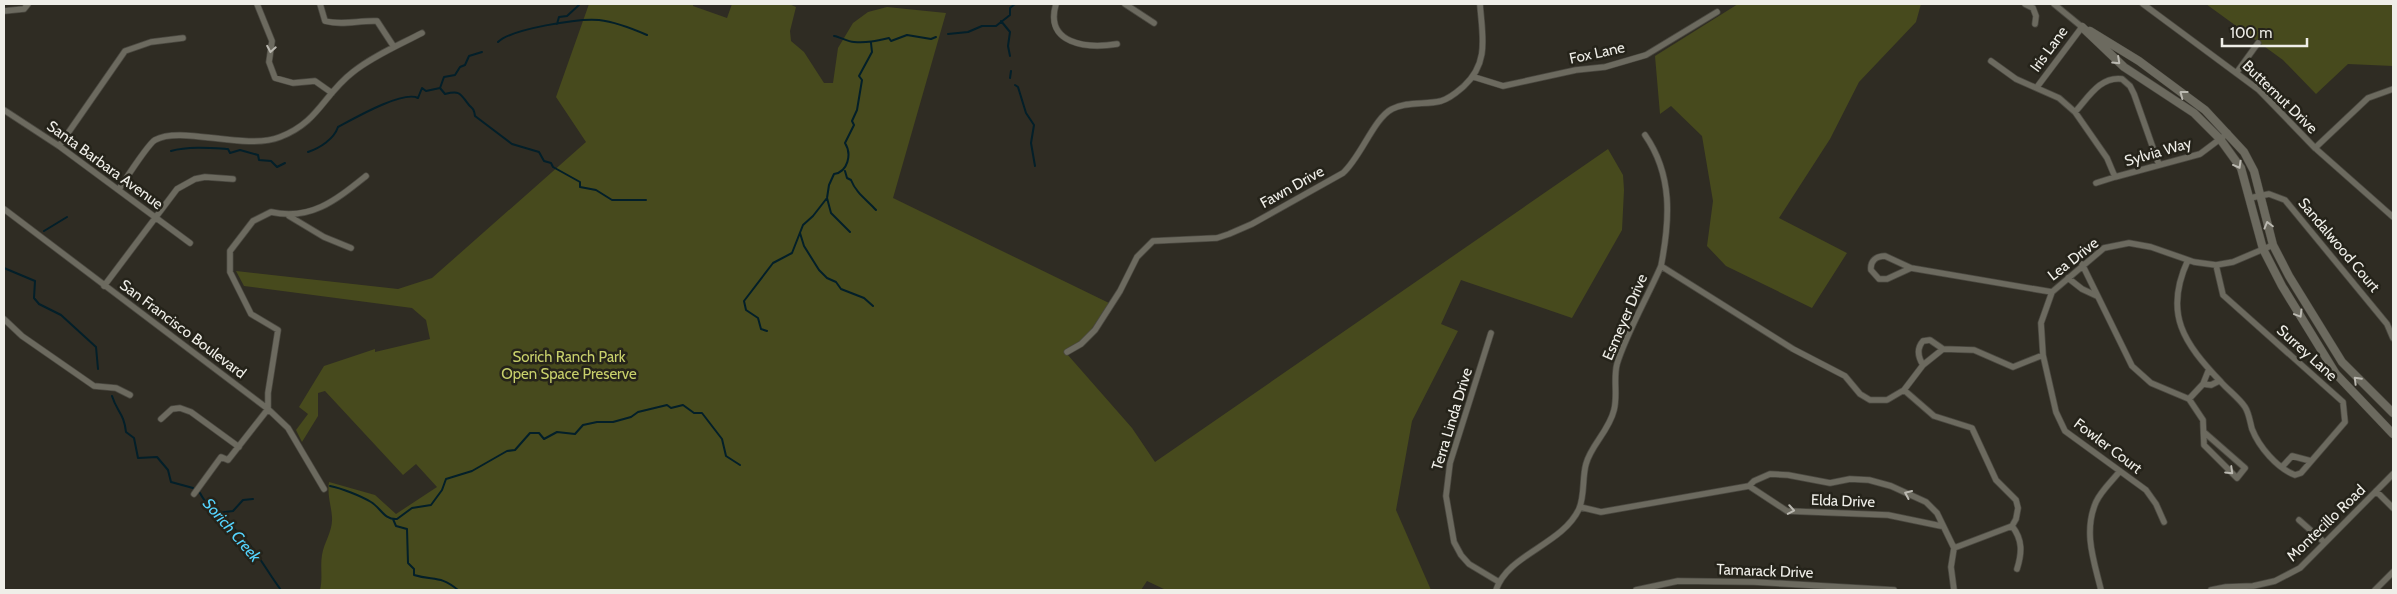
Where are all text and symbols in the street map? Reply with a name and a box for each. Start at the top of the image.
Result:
scale bar [2222,15,2307,47]
street label: Iris Lane [2026,22,2072,75]
text: 100 m [2230,24,2272,42]
street label: Fox Lane [1568,38,1627,68]
one-way arrow [266,45,276,54]
one-way arrow [2111,55,2120,64]
street label: Butternut Drive [2239,57,2322,138]
one-way arrow [2180,91,2189,99]
street label: Santa Barbara Avenue [43,117,167,213]
street label: Sylvia Way [2122,134,2194,170]
one-way arrow [2232,160,2242,169]
street label: Fawn Drive [1257,162,1327,212]
street label: Sandalwood Court [2294,194,2384,296]
one-way arrow [2263,222,2273,230]
street label: Lea Drive [2044,233,2102,284]
street label: Esmeyer Drive [1599,271,1651,363]
street label: San Francisco Boulevard [116,276,250,382]
one-way arrow [2293,309,2303,318]
street label: Surrey Lane [2273,321,2341,385]
park label: Sorich Ranch Park Open Space Preserve [501,348,637,383]
street label: Terra Linda Drive [1428,365,1476,472]
one-way arrow [2354,377,2363,386]
street label: Fowler Court [2070,415,2146,477]
one-way arrow [2224,465,2233,474]
street label: Montecillo Road [2283,481,2369,565]
street label: Elda Drive [1811,491,1876,511]
one-way arrow [1905,491,1914,501]
water label: Sorich Creek [199,494,266,567]
one-way arrow [1786,505,1795,515]
street label: Tamarack Drive [1716,560,1814,582]

